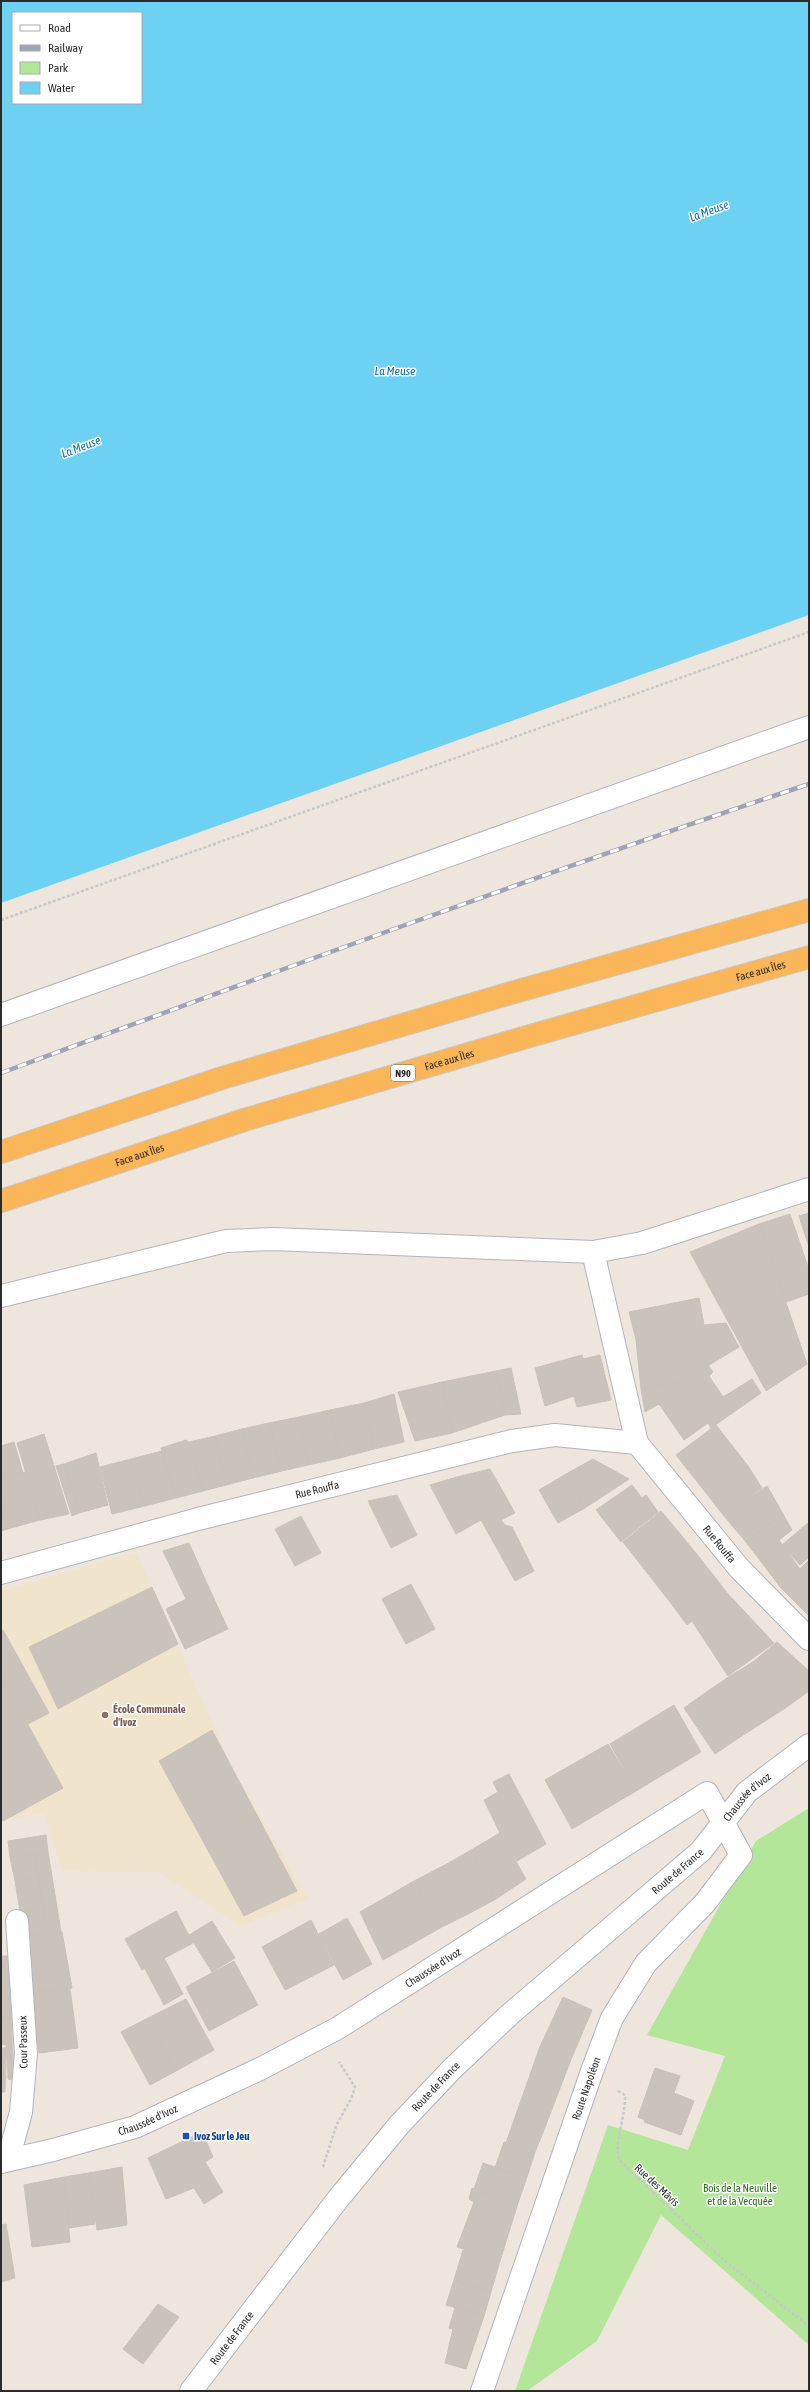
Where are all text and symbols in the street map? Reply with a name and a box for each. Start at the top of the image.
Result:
legend [12,12,142,104]
text: Road [48,21,71,35]
text: Railway [48,41,83,55]
text: Park [48,61,69,75]
text: Water [48,81,75,95]
water label: La Meuse [687,197,731,225]
water label: La Meuse [375,364,416,378]
water label: La Meuse [59,433,103,461]
street label: Face aux Îles [735,958,787,983]
street label: Face aux Îles [423,1047,475,1073]
road number: N90 [391,1065,415,1081]
street label: Face aux Îles [113,1141,166,1169]
street label: Rue Rouffa [294,1478,340,1501]
street label: Rue Rouffa [701,1523,738,1565]
place label: École Communale d'Ivoz [113,1703,186,1728]
marker: École Communale d'Ivoz [100,1710,110,1720]
street label: Chaussée d'Ivoz [721,1770,773,1824]
street label: Route de France [649,1846,706,1896]
street label: Chaussée d'Ivoz [403,1945,463,1990]
street label: Cour Passeux [17,2015,29,2069]
street label: Route Napoléon [570,2055,603,2121]
street label: Route de France [409,2059,462,2114]
street label: Chaussée d'Ivoz [117,2102,179,2137]
place label: Ivoz Sur le Jeu [194,2130,250,2142]
marker: Ivoz Sur le Jeu [181,2131,191,2141]
street label: Rue des Mâvis [632,2161,682,2209]
park label: Bois de la Neuville et de la Vecquée [703,2182,777,2207]
street label: Route de France [207,2309,256,2367]

